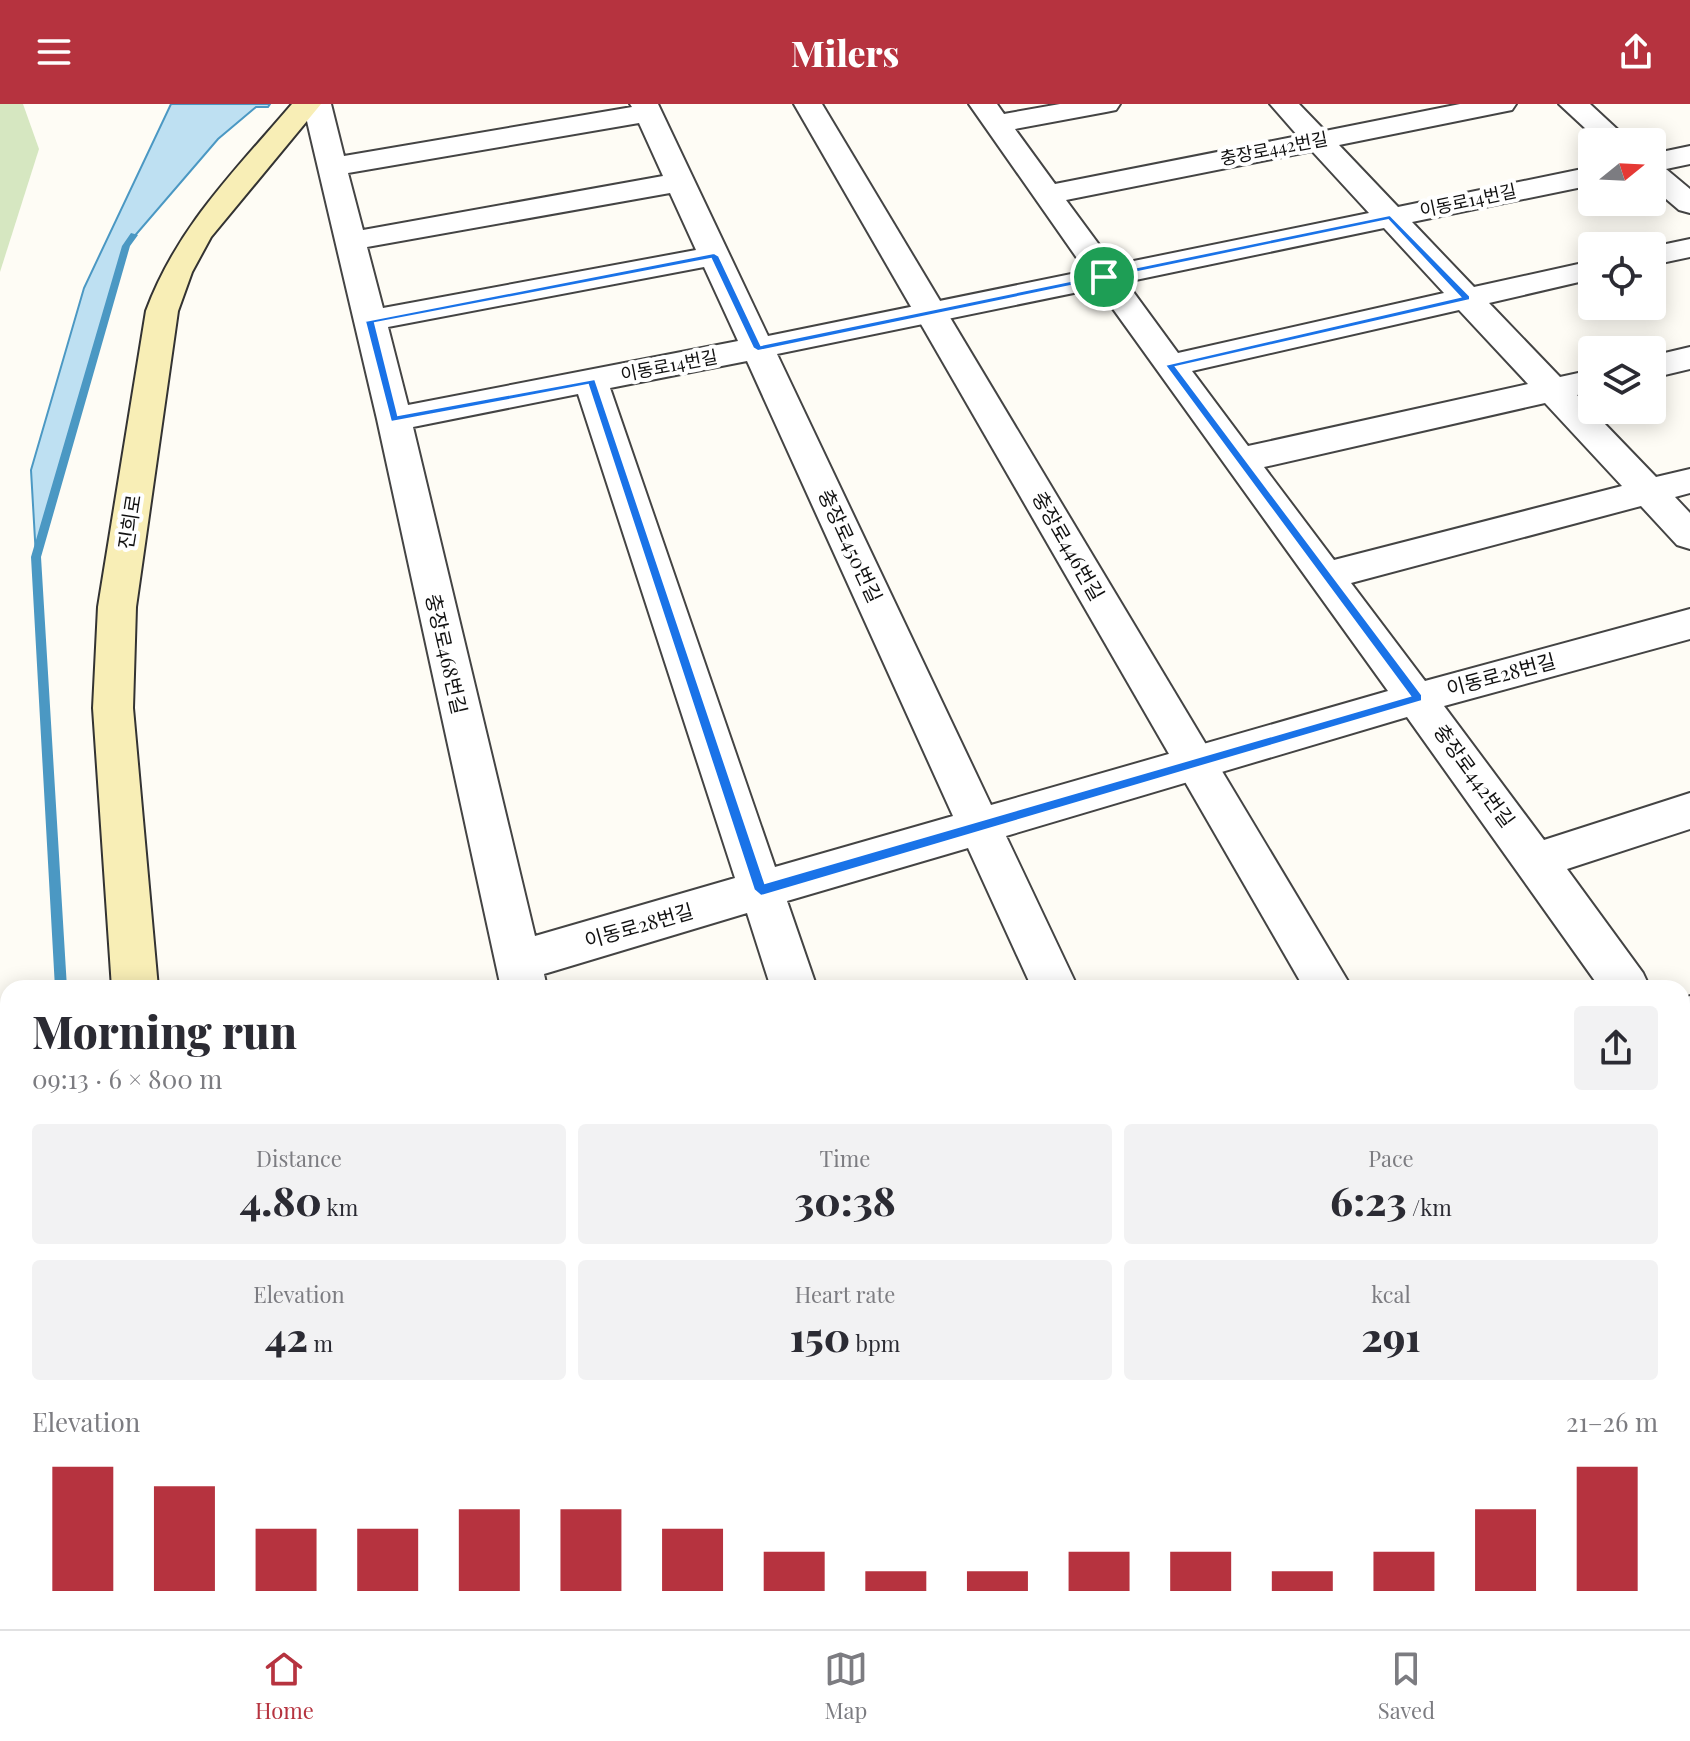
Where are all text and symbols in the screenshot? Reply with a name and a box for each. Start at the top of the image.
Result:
text: Milers [791,28,899,76]
icon: menu [32,30,76,74]
icon: share [1614,30,1658,74]
street label: 충장로442번길 [1218,126,1330,170]
north arrow [1578,128,1666,216]
map controls [1578,128,1666,424]
street label: 이동로14번길 [1417,178,1518,222]
button: locate [1578,232,1666,320]
pin [1070,243,1138,311]
icon: arrive [1082,255,1126,299]
button: layers [1578,336,1666,424]
street label: 이동로14번길 [618,344,719,386]
street label: 충장로450번길 [813,484,889,606]
street label: 충장로446번길 [1027,486,1112,605]
street label: 진희로 [111,492,146,551]
street label: 충장로468번길 [421,591,474,716]
street label: 이동로28번길 [1443,646,1558,701]
street label: 충장로442번길 [1429,718,1522,832]
street label: 이동로28번길 [581,896,696,953]
text: Morning run [32,1001,297,1060]
button: share [1574,1006,1658,1090]
text: 09:13 · 6 × 800 m [32,1061,222,1096]
text: Distance [256,1143,342,1173]
text: Time [820,1143,870,1173]
text: Pace [1368,1143,1414,1173]
text: 4.80 [240,1173,322,1226]
text: 30:38 [794,1173,896,1226]
text: 6:23 [1330,1173,1407,1226]
text: km [322,1192,358,1222]
text: /km [1407,1192,1452,1222]
text: Elevation [253,1279,345,1309]
text: Heart rate [795,1279,895,1309]
text: kcal [1371,1279,1411,1309]
text: 42 [265,1309,308,1362]
text: 150 [790,1309,850,1362]
text: 291 [1361,1309,1421,1362]
text: m [308,1328,333,1358]
text: bpm [850,1328,900,1358]
text: Elevation [32,1404,140,1439]
text: 21–26 m [1566,1404,1658,1439]
tab: Home [255,1647,314,1725]
tab: Map [824,1647,868,1725]
tab: Saved [1378,1647,1435,1725]

